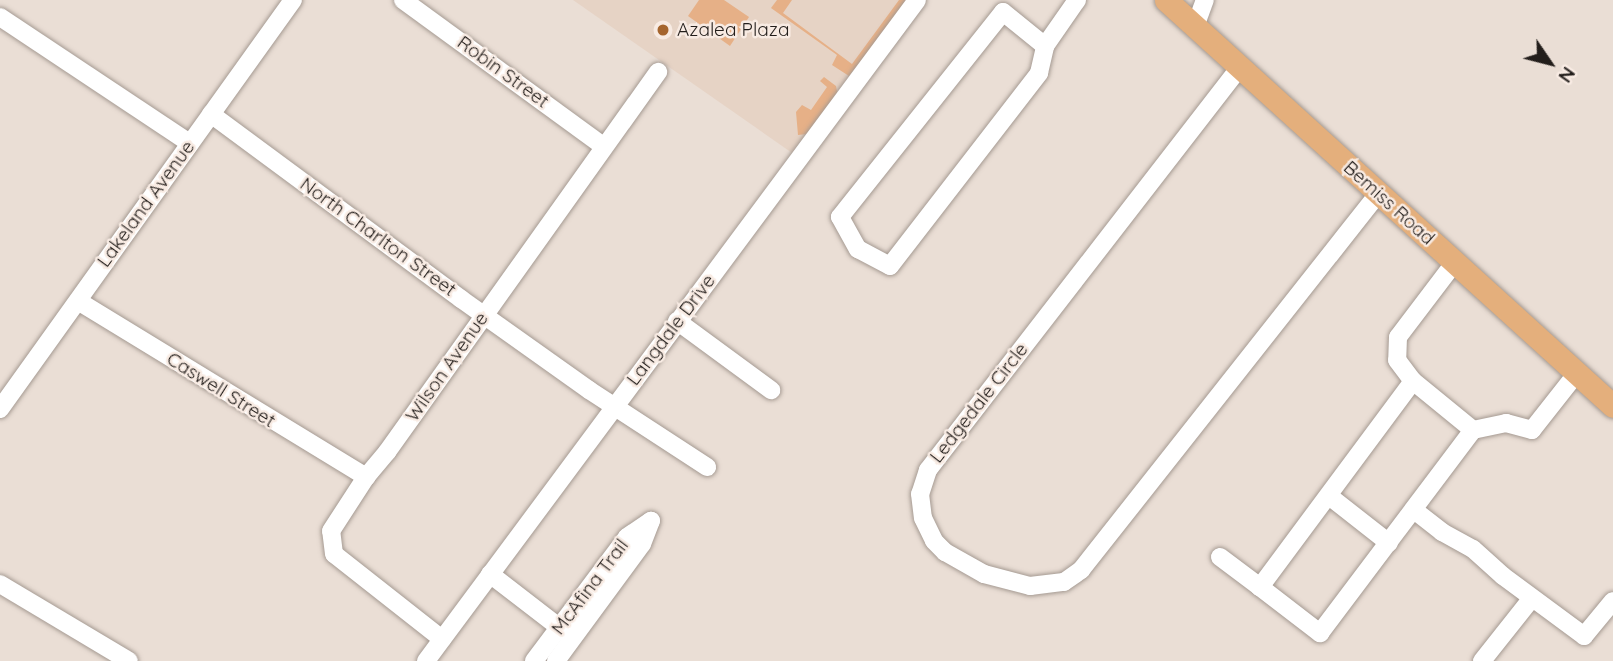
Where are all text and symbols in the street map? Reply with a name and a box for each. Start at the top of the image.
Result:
place label: Azalea Plaza [677,19,789,41]
marker: Azalea Plaza [655,22,671,38]
north arrow [1515,28,1585,98]
street label: Robin Street [453,31,553,113]
text: N [1553,62,1581,88]
street label: Lakeland Avenue [93,136,199,272]
street label: Bemiss Road [1339,156,1439,250]
street label: North Charlton Street [296,173,460,301]
street label: Langdale Drive [622,270,720,390]
street label: Wilson Avenue [401,308,493,426]
street label: Ledgedale Circle [925,339,1033,467]
street label: Caswell Street [163,348,279,432]
street label: McAfina Trail [547,535,633,639]

